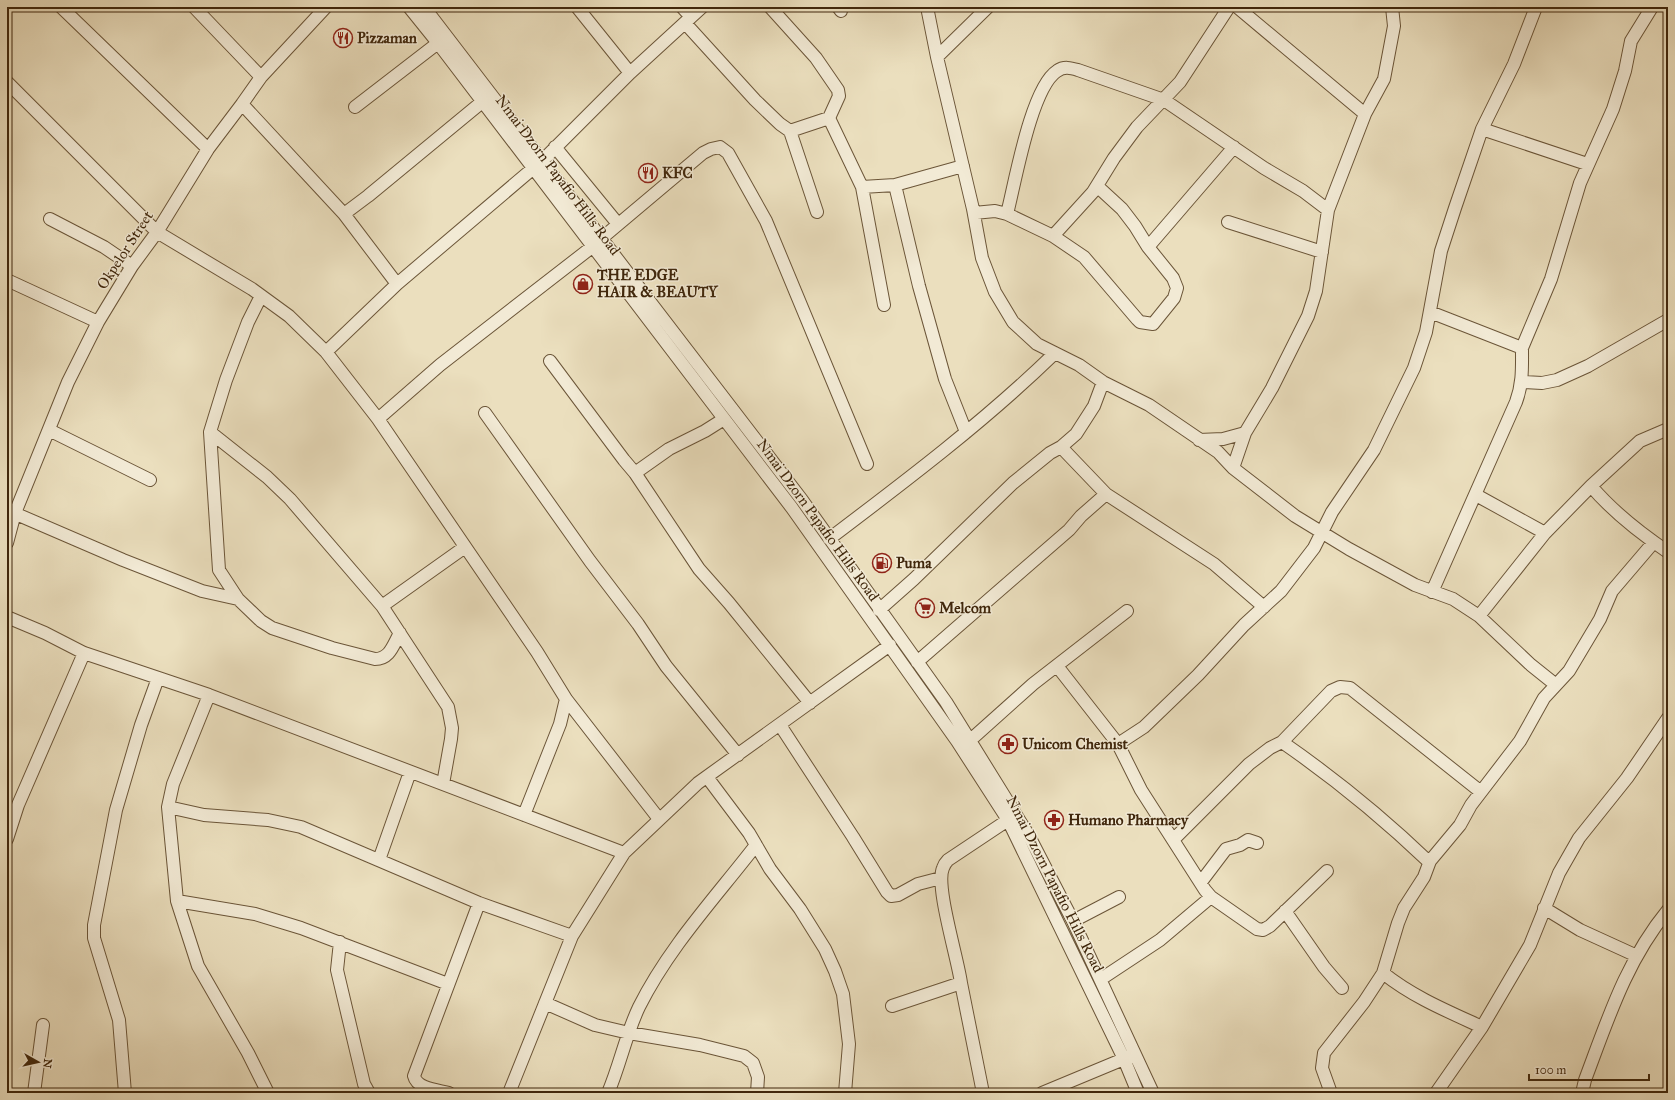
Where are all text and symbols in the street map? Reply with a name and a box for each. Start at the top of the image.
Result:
restaurant icon: Pizzaman [332,27,354,49]
place label: Pizzaman [357,29,418,47]
street label: Nmai Dzorn Papafio Hills Road [492,91,624,259]
restaurant icon: KFC [637,162,659,184]
place label: KFC [662,164,693,182]
street label: Okpelor Street [93,207,157,293]
place label: THE EDGE HAIR & BEAUTY [596,266,719,301]
shop icon: THE EDGE HAIR & BEAUTY [572,273,594,295]
street label: Nmai Dzorn Papafio Hills Road [753,435,883,605]
fuel station icon: Puma [871,552,893,574]
place label: Puma [896,554,932,572]
supermarket icon: Melcom [914,597,936,619]
place label: Melcom [939,599,992,617]
pharmacy icon: Unicom Chemist [997,733,1019,755]
place label: Unicom Chemist [1022,735,1128,753]
street label: Nmai Dzorn Papafio Hills Road [1002,793,1108,976]
pharmacy icon: Humano Pharmacy [1043,809,1065,831]
place label: Humano Pharmacy [1068,811,1189,830]
north arrow [18,1042,58,1082]
scale bar [1529,1056,1649,1082]
text: N [40,1058,54,1070]
text: 100 m [1535,1063,1566,1077]

